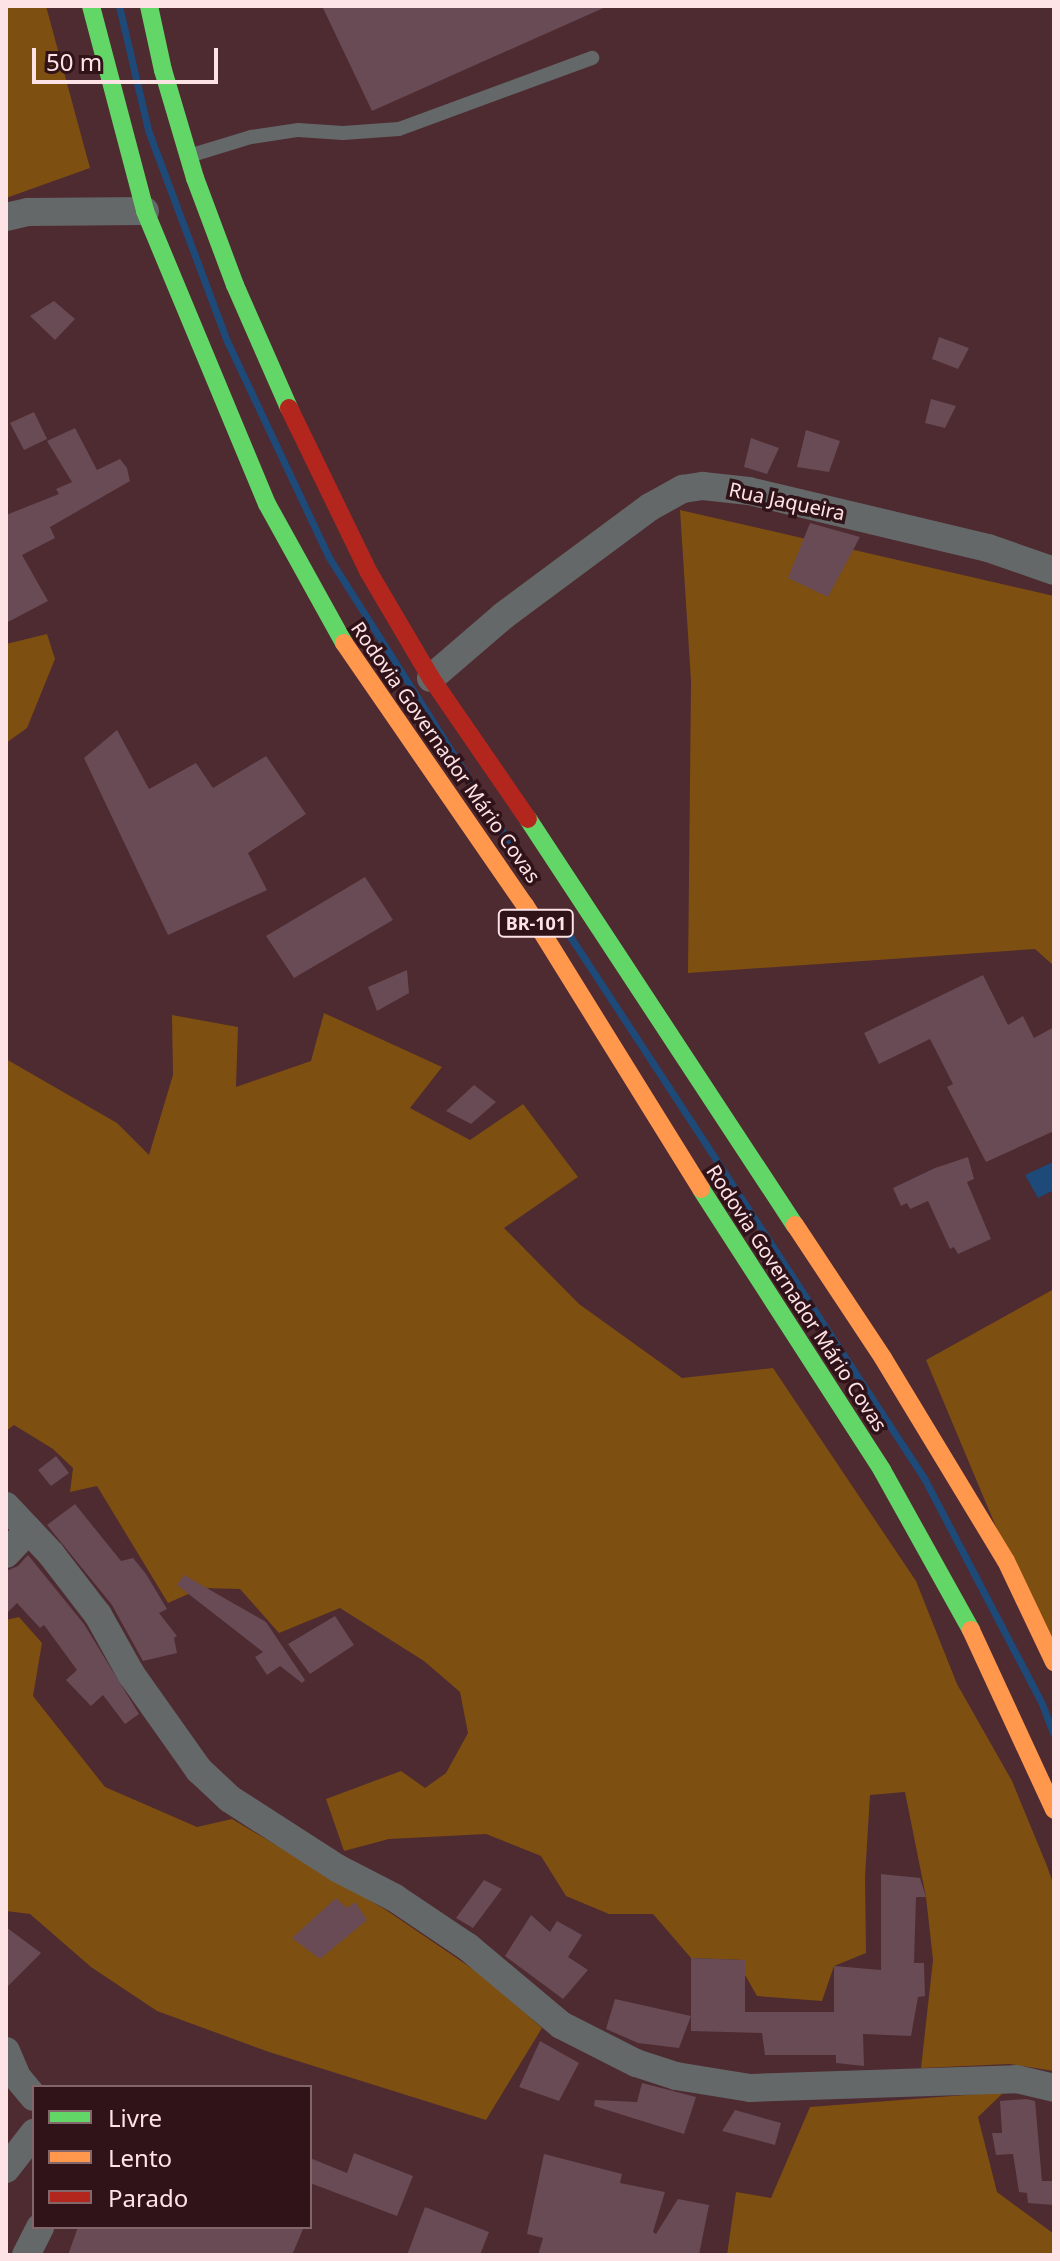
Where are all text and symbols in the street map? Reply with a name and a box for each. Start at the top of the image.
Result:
scale bar [36,32,222,82]
text: 50 m [46,45,102,78]
street label: Rua Jaqueira [727,477,847,525]
street label: Rodovia Governador Mário Covas [346,617,546,887]
road number: BR-101 [496,909,576,937]
street label: Rodovia Governador Mário Covas [702,1160,892,1436]
legend [32,2085,312,2229]
text: Livre [108,2101,162,2134]
text: Lento [108,2141,172,2174]
text: Parado [108,2181,188,2214]

